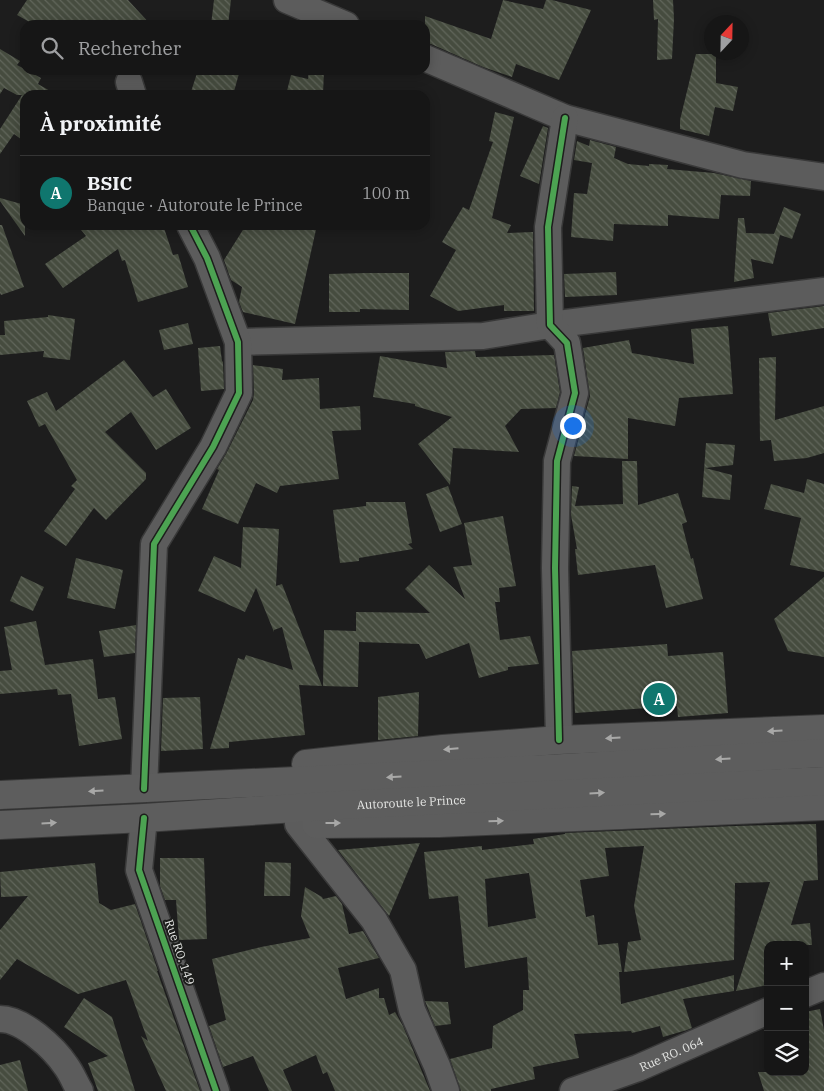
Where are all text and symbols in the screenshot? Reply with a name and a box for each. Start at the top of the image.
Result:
north arrow [704,15,749,60]
search box [20,20,430,75]
icon: search [38,34,66,62]
text: Rechercher [78,36,181,60]
text: À proximité [40,109,162,137]
text: BSIC [87,171,132,195]
text: A [50,183,62,203]
text: 100 m [362,183,410,203]
text: Banque · Autoroute le Prince [87,195,302,215]
your location [560,413,586,439]
pin: A [643,680,675,718]
one-way arrow [767,727,783,735]
one-way arrow [605,734,621,742]
one-way arrow [443,745,459,753]
one-way arrow [715,756,731,764]
one-way arrow [386,773,402,781]
one-way arrow [87,787,103,795]
one-way arrow [589,788,605,796]
street label: Autoroute le Prince [356,791,466,812]
one-way arrow [650,810,666,818]
one-way arrow [488,816,504,824]
one-way arrow [41,818,57,826]
one-way arrow [325,819,341,827]
street label: Rue RO. 149 [162,917,198,987]
map controls [764,941,809,1076]
button: + [764,941,809,986]
button: − [764,986,809,1031]
button: layers [764,1031,809,1076]
street label: Rue RO. 064 [637,1033,705,1074]

